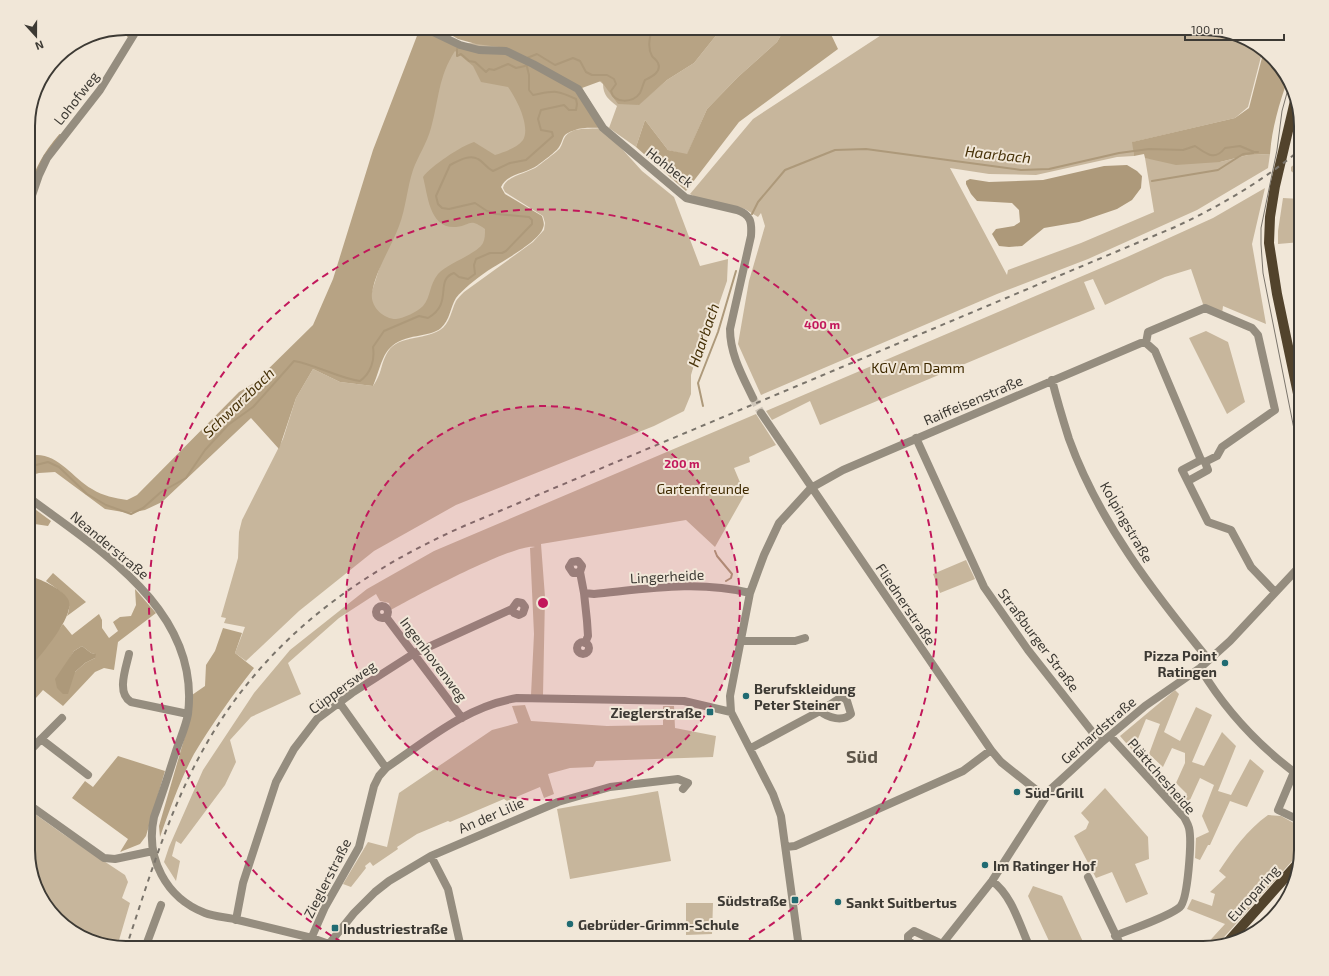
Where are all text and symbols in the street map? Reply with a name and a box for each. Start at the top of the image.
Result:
north arrow [16,16,56,56]
scale bar [1185,16,1284,42]
text: 100 m [1191,22,1223,36]
text: N [34,38,46,53]
street label: Lohofweg [50,68,102,128]
water label: Haarbach [964,142,1032,166]
street label: Hohbeck [643,143,697,191]
water label: Haarbach [684,301,722,369]
text: 400 m [804,317,840,331]
park label: KGV Am Damm [871,359,965,376]
water label: Schwarzbach [199,363,277,441]
street label: Raiffeisenstraße [921,371,1025,429]
text: 200 m [664,456,700,470]
street label: Kolpingstraße [1097,479,1157,565]
park label: Gartenfreunde [656,480,750,497]
street label: Neanderstraße [67,507,153,583]
street label: Fliednerstraße [872,560,940,648]
street label: Lingerheide [629,566,705,586]
street label: Straßburger Straße [995,585,1083,695]
centre of rings [536,596,550,610]
street label: Ingenhovenweg [397,614,471,705]
place label: Pizza Point Ratingen [1144,647,1217,680]
street label: Cüppersweg [305,657,379,717]
marker: Pizza Point Ratingen [1220,658,1230,668]
place label: Berufskleidung Peter Steiner [754,680,856,713]
marker: Berufskleidung Peter Steiner [741,691,751,701]
street label: Gerhardstraße [1057,693,1139,767]
place label: Zieglerstraße [611,704,702,721]
marker: Zieglerstraße [705,707,715,717]
street label: Plättchesheide [1124,735,1200,817]
district label: Süd [846,745,878,767]
place label: Süd-Grill [1025,784,1084,801]
marker: Süd-Grill [1012,787,1022,797]
street label: An der Lilie [456,794,526,836]
street label: Zieglerstraße [300,836,354,920]
place label: Im Ratinger Hof [993,857,1096,874]
marker: Im Ratinger Hof [980,860,990,870]
street label: Europaring [1223,861,1283,925]
place label: Südstraße [717,892,787,909]
place label: Sankt Suitbertus [846,894,957,911]
marker: Südstraße [790,895,800,905]
marker: Sankt Suitbertus [833,897,843,907]
place label: Gebrüder-Grimm-Schule [578,916,739,933]
marker: Gebrüder-Grimm-Schule [565,919,575,929]
place label: Industriestraße [343,920,448,937]
marker: Industriestraße [330,923,340,933]

